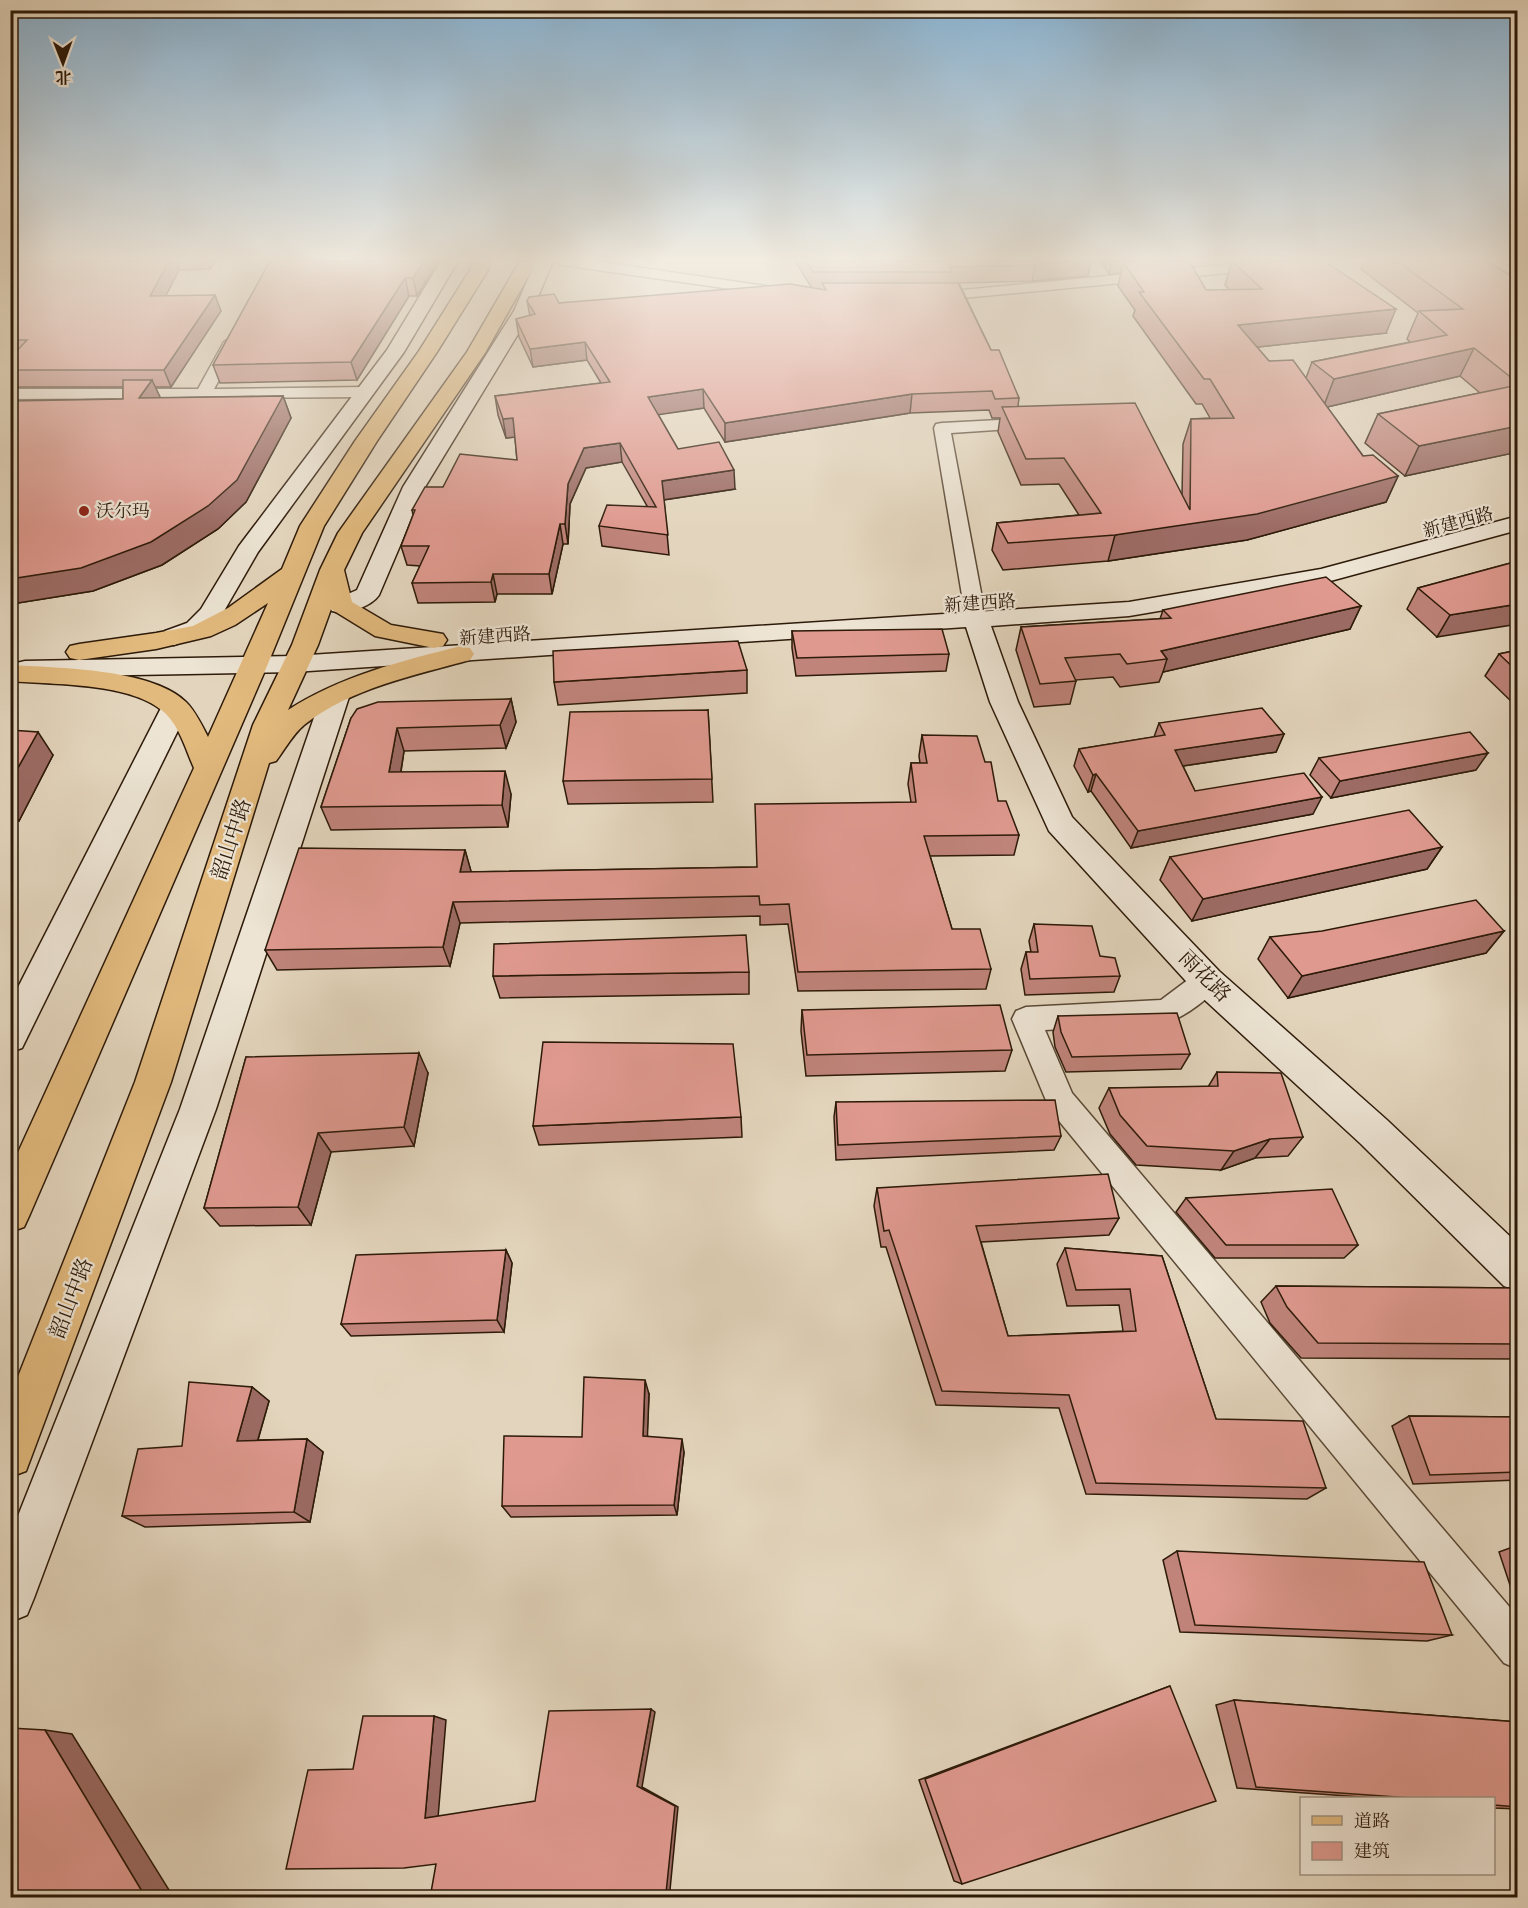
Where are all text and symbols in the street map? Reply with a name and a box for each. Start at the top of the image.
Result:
north arrow [33,33,93,93]
text: 北 [55,67,71,87]
place label: 沃尔玛 [96,501,150,523]
street label: 新建西路 [1421,503,1496,543]
marker: 沃尔玛 [77,504,91,518]
street label: 新建西路 [943,591,1017,617]
street label: 新建西路 [458,624,532,650]
street label: 韶山中路 [207,795,257,883]
street label: 雨花路 [1173,945,1236,1008]
street label: 韶山中路 [45,1254,99,1342]
legend [1300,1797,1495,1875]
text: 道路 [1354,1811,1390,1833]
text: 建筑 [1354,1841,1390,1863]

